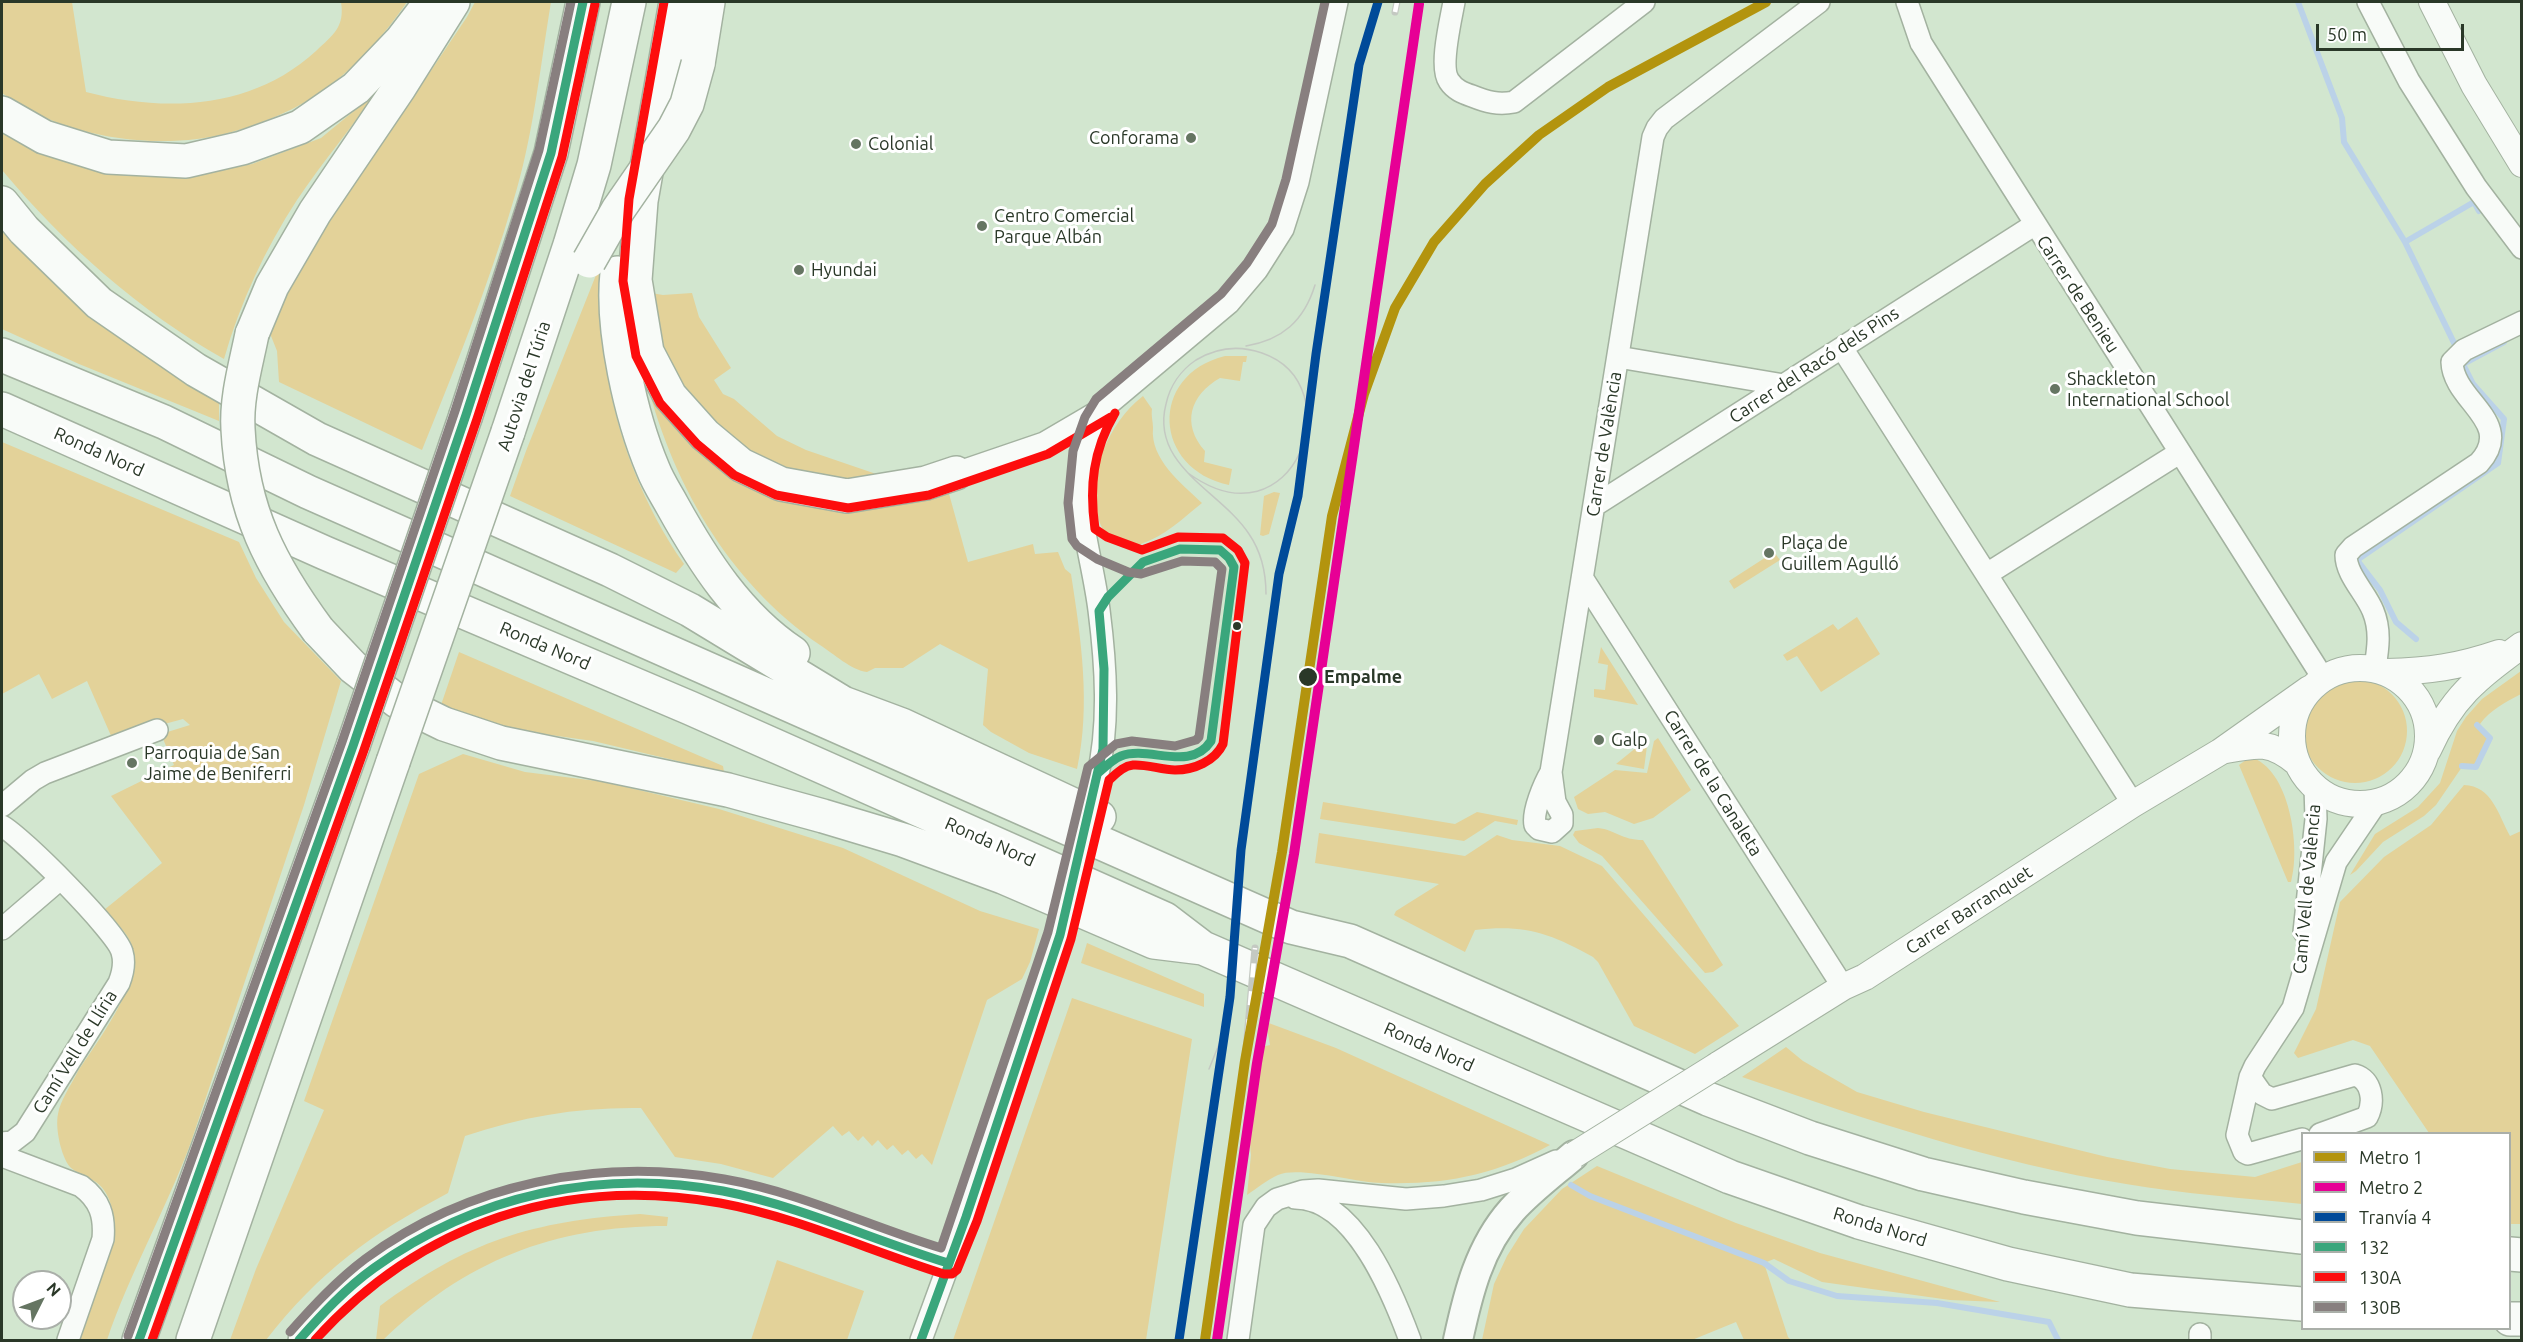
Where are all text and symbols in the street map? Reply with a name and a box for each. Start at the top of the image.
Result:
scale bar [2319,12,2468,50]
text: 50 m [2327,24,2367,44]
place label: Conforama [1089,127,1179,149]
marker: Conforama [1184,131,1198,145]
place label: Colonial [868,133,933,155]
marker: Colonial [849,137,863,151]
place label: Centro Comercial Parque Albán [994,205,1134,248]
marker: Centro Comercial Parque Albán [975,219,989,233]
street label: Carrer de Benieu [2032,231,2124,357]
place label: Hyundai [811,259,877,281]
marker: Hyundai [792,263,806,277]
street label: Carrer del Racó dels Pins [1725,302,1903,428]
street label: Autovia del Túria [493,318,555,454]
place label: Shackleton International School [2067,368,2229,410]
street label: Carrer de València [1582,370,1626,518]
marker: Shackleton International School [2048,382,2062,396]
street label: Ronda Nord [50,422,148,482]
place label: Plaça de Guillem Agulló [1781,532,1899,574]
marker: Plaça de Guillem Agulló [1762,546,1776,560]
street label: Ronda Nord [496,617,594,675]
unlabelled marker [1231,620,1243,632]
marker: Empalme [1297,666,1319,688]
place label: Empalme [1324,666,1402,688]
street label: Carrer de la Canaleta [1659,706,1767,860]
place label: Galp [1611,729,1647,751]
marker: Galp [1592,733,1606,747]
place label: Parroquia de San Jaime de Beniferri [144,742,291,784]
marker: Parroquia de San Jaime de Beniferri [125,756,139,770]
street label: Camí Vell de València [2289,803,2325,975]
street label: Ronda Nord [941,812,1039,872]
street label: Carrer Barranquet [1902,861,2036,959]
street label: Camí Vell de Llíria [28,986,122,1118]
street label: Ronda Nord [1380,1017,1478,1077]
legend [2301,1132,2511,1330]
text: Metro 1 [2359,1147,2423,1167]
text: Metro 2 [2359,1177,2423,1197]
street label: Ronda Nord [1831,1203,1929,1251]
text: Tranvía 4 [2359,1207,2431,1227]
text: 132 [2359,1237,2389,1257]
text: 130A [2359,1267,2401,1287]
north arrow [12,1270,72,1330]
text: N [43,1279,65,1300]
text: 130B [2359,1297,2401,1317]

